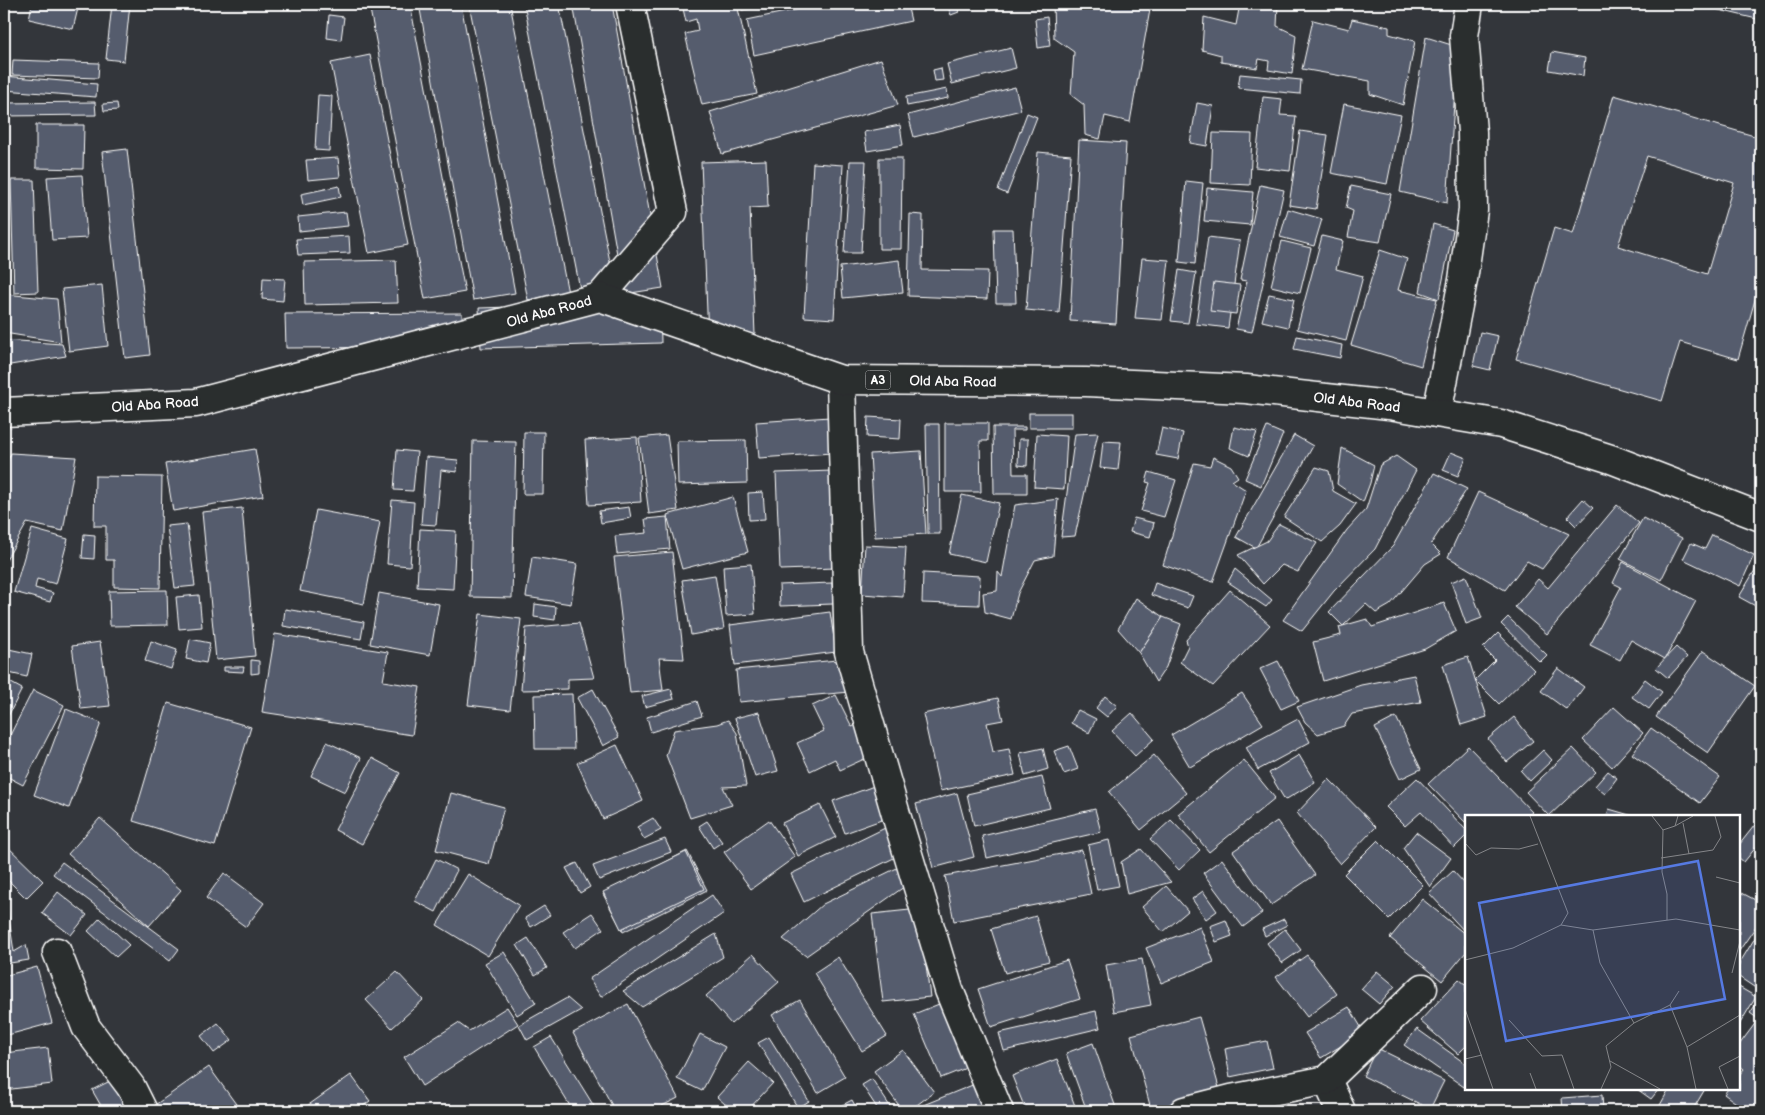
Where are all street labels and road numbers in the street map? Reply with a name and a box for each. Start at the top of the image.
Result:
street label: Old Aba Road [505,292,594,331]
road number: A3 [866,370,890,390]
street label: Old Aba Road [909,372,997,391]
street label: Old Aba Road [1312,389,1401,416]
street label: Old Aba Road [111,393,199,416]

